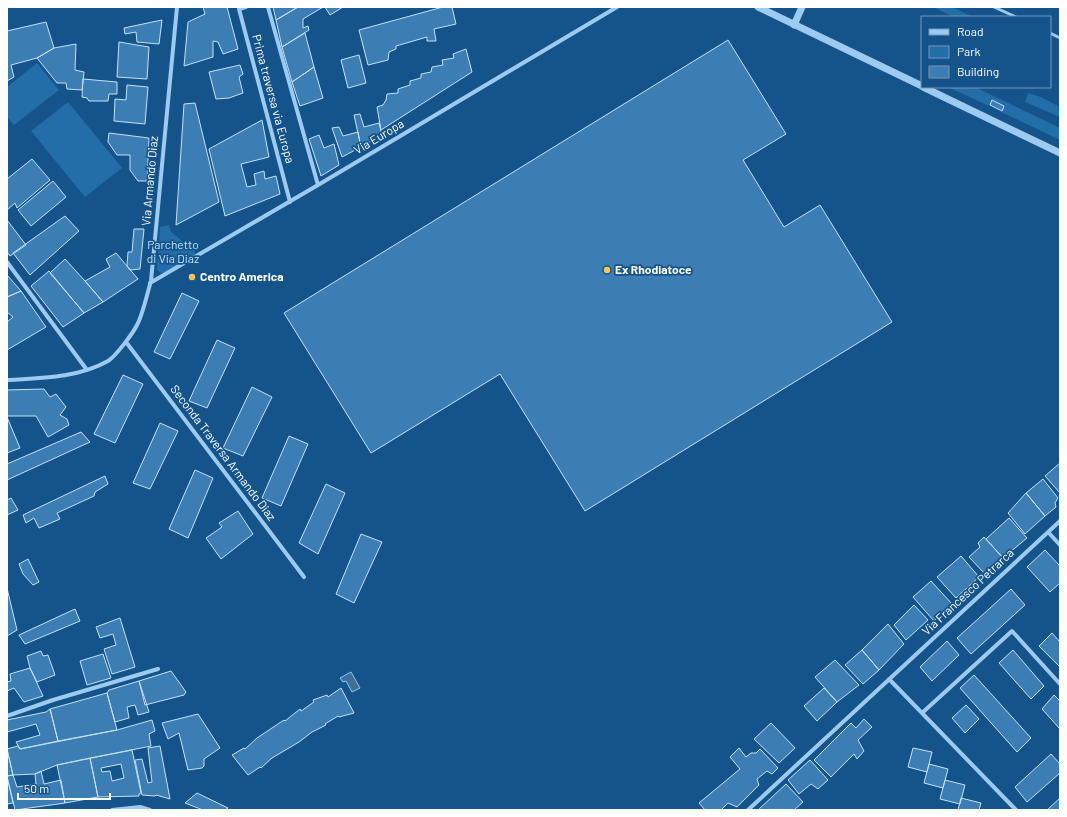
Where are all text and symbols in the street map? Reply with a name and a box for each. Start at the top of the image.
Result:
legend [921,16,1051,88]
text: Road [957,24,984,38]
street label: Prima traversa via Europa [250,33,298,165]
text: Park [957,44,981,58]
text: Building [957,64,999,78]
street label: Via Europa [351,116,406,157]
street label: Via Armando Diaz [138,135,160,226]
park label: Parchetto di Via Diaz [147,237,199,265]
place label: Ex Rhodiatoce [615,262,692,276]
marker: Ex Rhodiatoce [602,265,612,275]
place label: Centro America [200,269,284,283]
marker: Centro America [187,272,197,282]
street label: Seconda Traversa Armando Diaz [168,382,279,523]
street label: Via Francesco Petrarca [919,545,1016,637]
scale bar [18,775,110,801]
text: 50 m [24,781,49,795]

